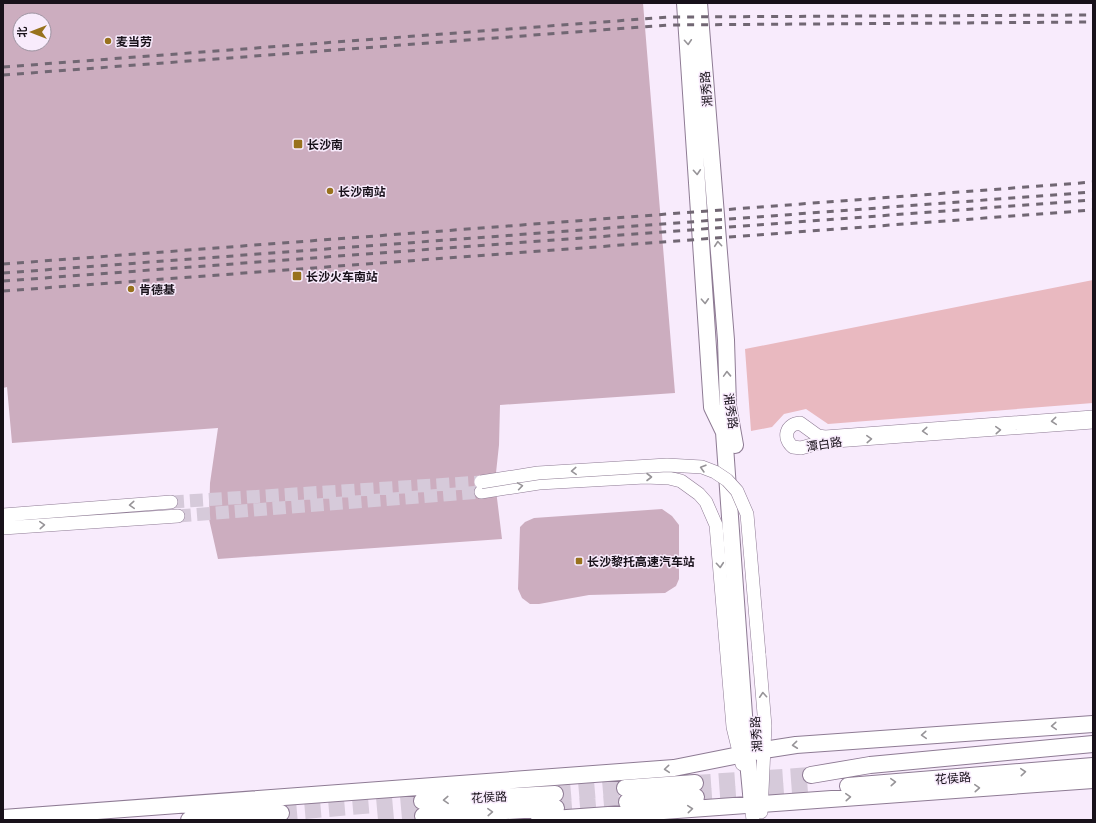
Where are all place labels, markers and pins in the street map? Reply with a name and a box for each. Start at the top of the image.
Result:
place label: 麦当劳 [116,33,152,50]
marker: 麦当劳 [103,36,113,46]
place label: 长沙南 [307,136,343,153]
marker: 长沙南 [292,138,304,150]
place label: 长沙南站 [338,183,386,200]
marker: 长沙南站 [325,186,335,196]
place label: 长沙火车南站 [306,268,378,285]
marker: 长沙火车南站 [291,270,303,282]
place label: 肯德基 [139,281,175,298]
marker: 肯德基 [126,284,136,294]
place label: 长沙黎托高速汽车站 [587,553,695,570]
marker: 长沙黎托高速汽车站 [574,556,584,566]

